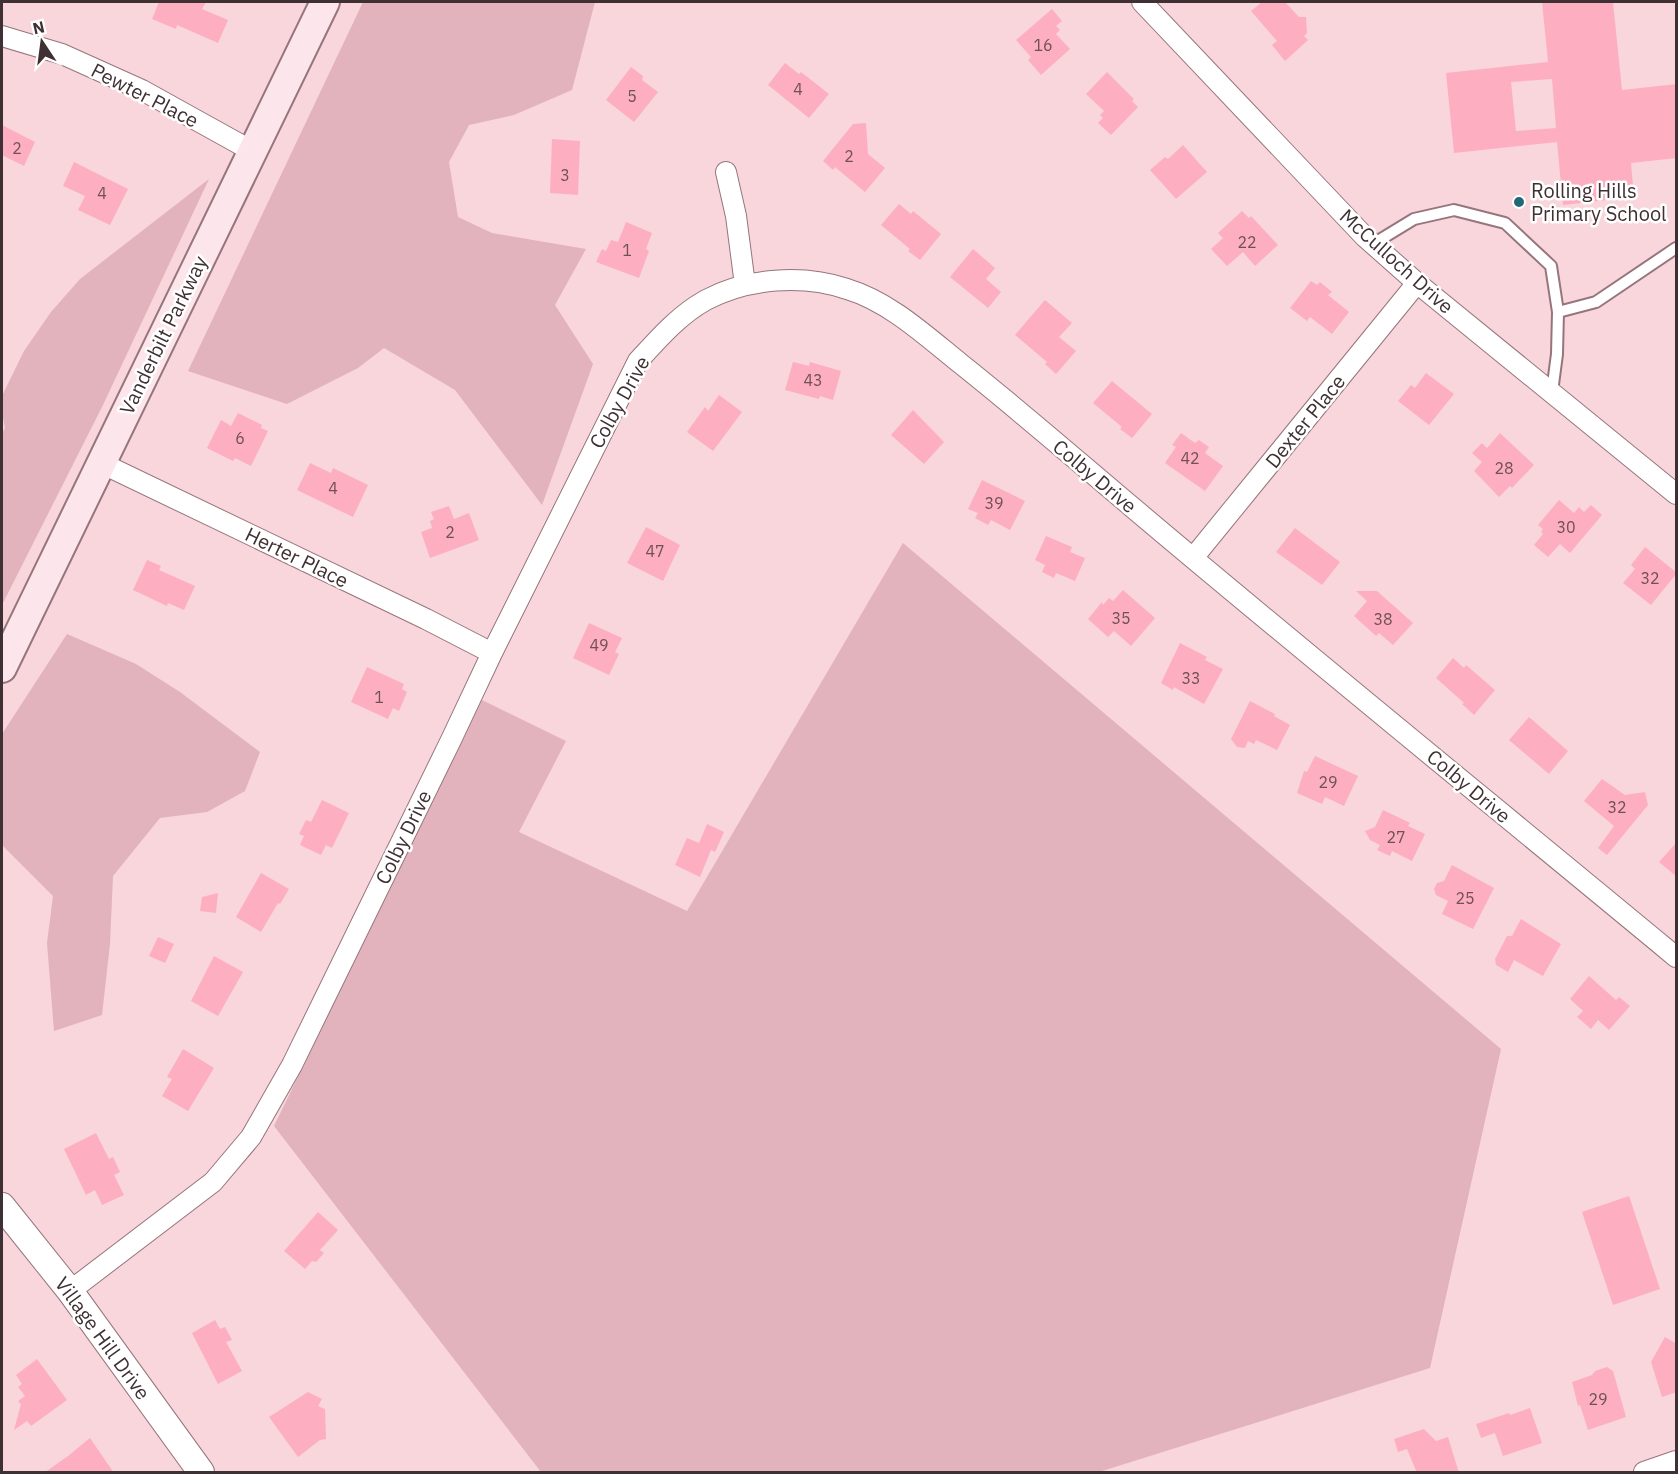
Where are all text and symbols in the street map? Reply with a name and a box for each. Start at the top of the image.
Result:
north arrow [12,12,72,72]
text: N [31,16,47,38]
house number: 16 [1033,35,1053,55]
street label: Pewter Place [87,56,203,134]
house number: 4 [793,79,803,99]
house number: 5 [627,86,637,106]
house number: 2 [12,138,22,158]
house number: 2 [844,146,854,166]
house number: 3 [560,165,570,185]
place label: Rolling Hills Primary School [1531,177,1667,227]
house number: 4 [97,183,107,203]
marker: Rolling Hills Primary School [1512,195,1526,209]
street label: McCulloch Drive [1334,203,1460,319]
house number: 22 [1237,232,1257,252]
house number: 1 [622,240,632,260]
street label: Vanderbilt Parkway [113,251,213,419]
street label: Colby Drive [583,351,655,453]
street label: Dexter Place [1259,368,1351,474]
house number: 43 [803,370,823,390]
house number: 6 [235,428,245,448]
street label: Colby Drive [1047,433,1143,519]
house number: 42 [1180,448,1200,468]
house number: 28 [1494,458,1514,478]
house number: 4 [328,478,338,498]
house number: 39 [984,493,1004,513]
house number: 30 [1556,517,1576,537]
street label: Herter Place [241,520,353,594]
house number: 2 [445,522,455,542]
house number: 47 [645,541,665,561]
house number: 32 [1640,568,1660,588]
house number: 35 [1111,608,1131,628]
house number: 38 [1373,609,1393,629]
house number: 49 [589,635,609,655]
house number: 33 [1181,668,1201,688]
house number: 1 [374,687,384,707]
street label: Colby Drive [1421,743,1517,829]
house number: 29 [1318,772,1338,792]
street label: Colby Drive [369,785,437,889]
house number: 32 [1607,797,1627,817]
house number: 27 [1386,827,1406,847]
house number: 25 [1455,888,1475,908]
street label: Village Hill Drive [49,1271,157,1405]
house number: 29 [1588,1389,1608,1409]

